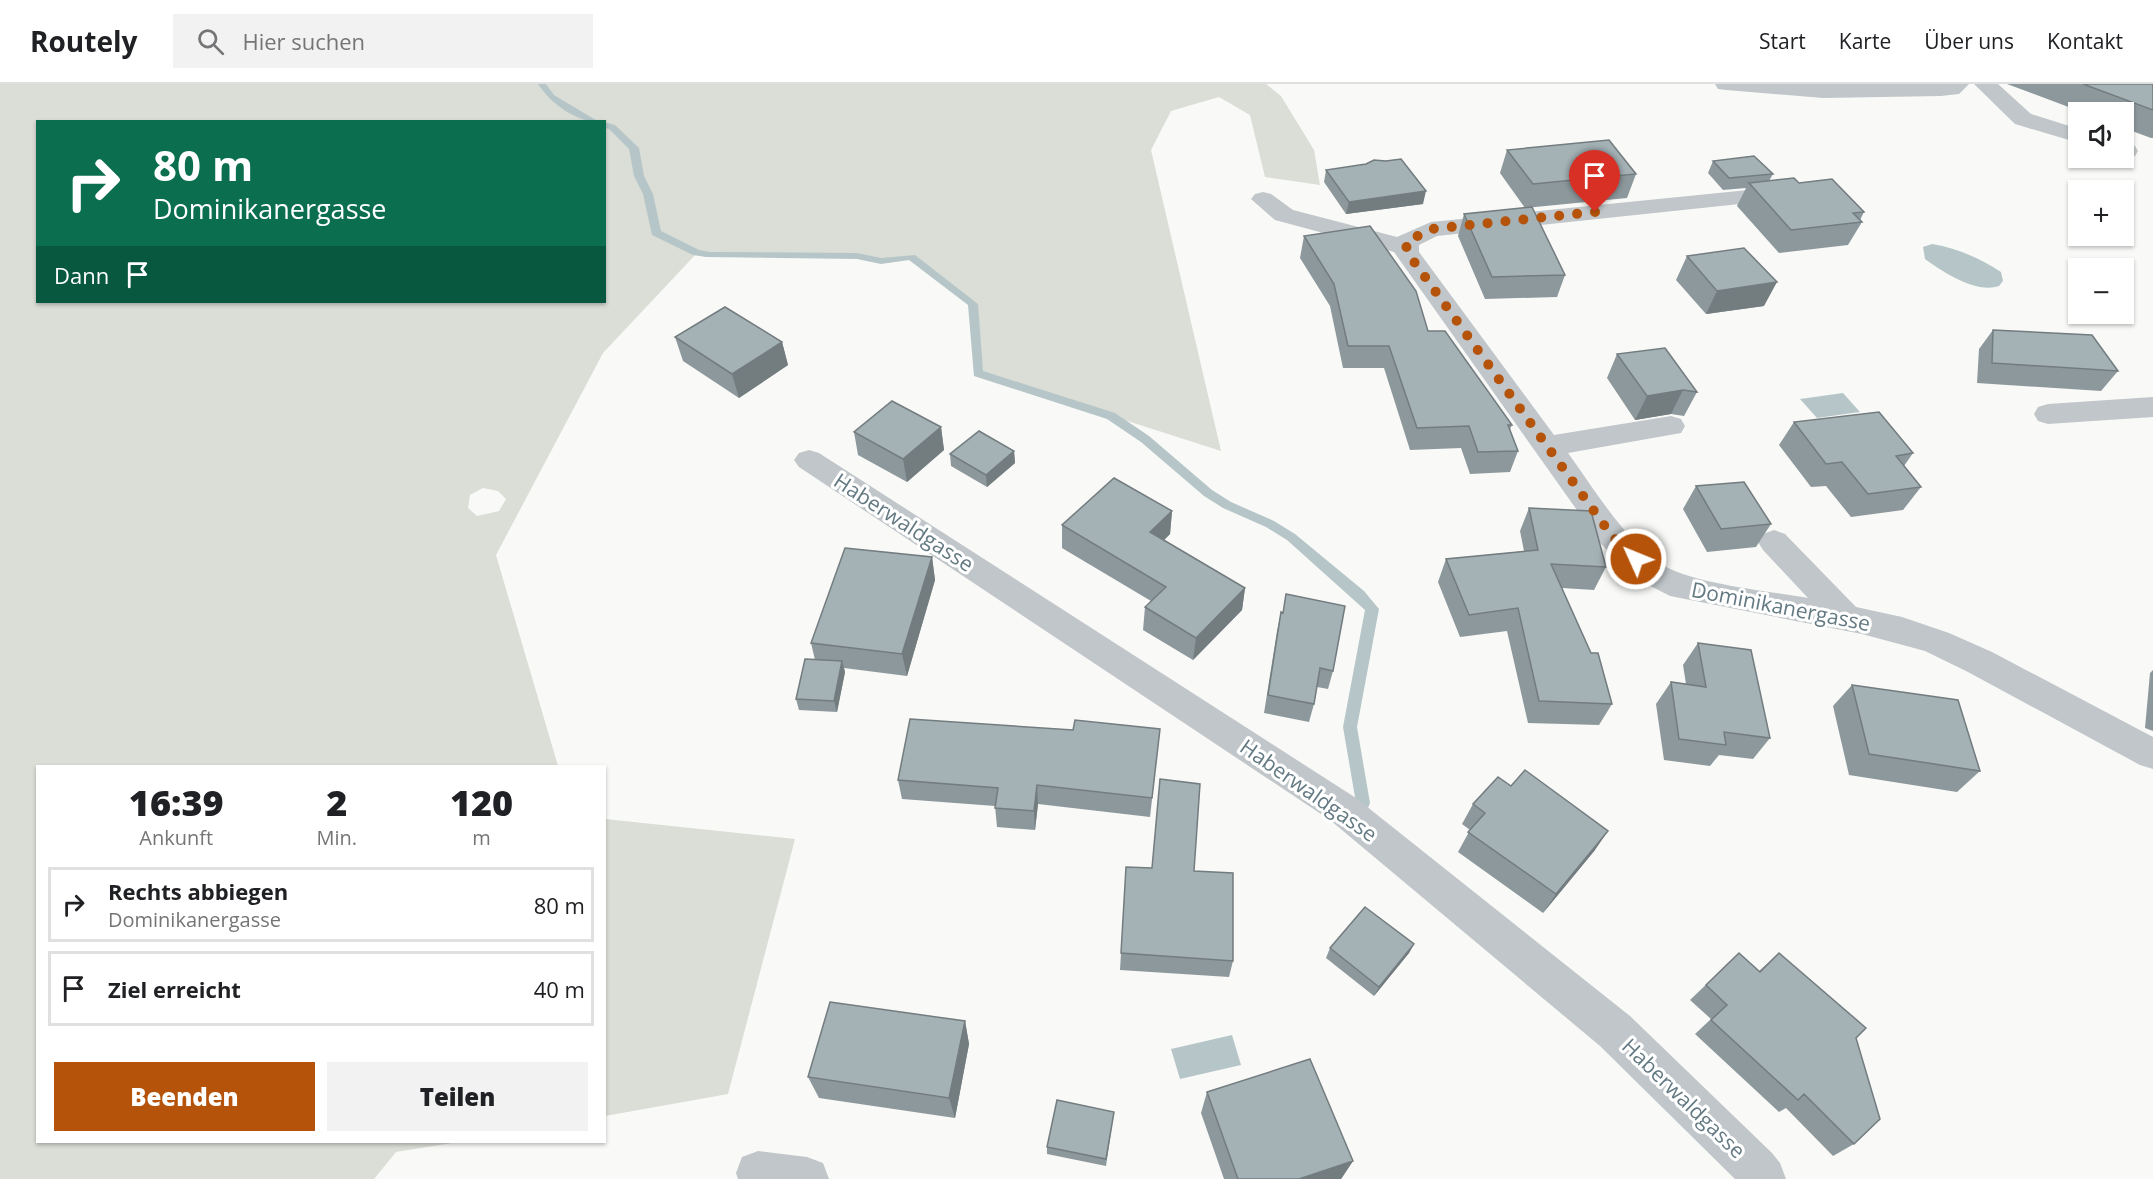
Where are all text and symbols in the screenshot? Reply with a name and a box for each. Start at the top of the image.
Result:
search box [173,14,593,68]
text: Routely [30,22,137,60]
icon: search [194,25,227,58]
text: Hier suchen [242,26,365,56]
text: Start [1759,27,1806,55]
text: Karte [1839,27,1891,55]
text: Über uns [1924,27,2014,55]
text: Kontakt [2047,27,2123,55]
map controls [2068,102,2134,324]
button: sound [2068,102,2134,168]
text: 80 m [153,136,253,193]
icon: right [54,144,132,222]
pin [1569,150,1620,212]
icon: arrive [1578,159,1611,192]
button: + [2068,180,2134,246]
text: Dominikanergasse [153,190,387,227]
icon: arrive [121,258,154,291]
button: − [2068,258,2134,324]
text: Dann [54,260,109,290]
street label: Haberwaldgasse [829,466,979,578]
position arrow [1604,527,1668,591]
street label: Dominikanergasse [1689,575,1873,637]
street label: Haberwaldgasse [1235,732,1383,848]
text: 16:39 [129,778,224,827]
text: 2 [326,778,347,827]
text: 120 [450,778,513,827]
text: Ankunft [139,824,213,851]
text: Min. [316,824,357,851]
text: m [472,824,491,851]
text: Rechts abbiegen [108,876,288,906]
icon: right [57,888,90,921]
text: 80 m [534,890,585,920]
text: Dominikanergasse [108,906,281,933]
icon: arrive [57,972,90,1005]
text: Ziel erreicht [108,974,241,1004]
text: 40 m [534,974,585,1004]
street label: Haberwaldgasse [1616,1032,1752,1164]
button: Beenden [54,1062,315,1131]
button: Teilen [327,1062,588,1131]

